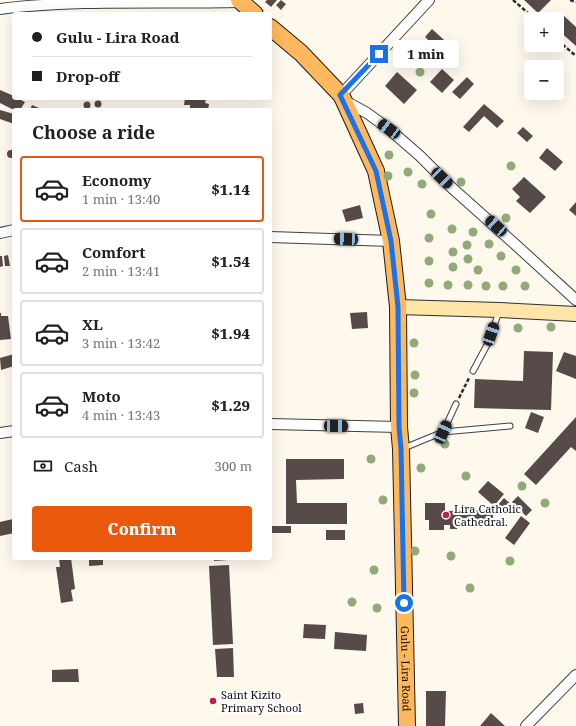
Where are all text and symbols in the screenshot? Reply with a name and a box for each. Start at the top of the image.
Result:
map controls [524,12,564,100]
button: + [524,12,564,52]
text: Gulu - Lira Road [56,27,179,47]
callout: 1 min [393,40,459,68]
route end [370,45,388,63]
text: 1 min [407,45,445,63]
button: − [524,60,564,100]
text: Drop-off [56,66,120,86]
car [376,117,402,141]
text: Choose a ride [32,120,155,144]
car [429,165,455,191]
text: Economy [82,170,151,190]
icon: car [34,171,70,207]
text: $1.14 [211,179,250,199]
text: 1 min · 13:40 [82,190,160,208]
car [483,214,509,238]
car [334,233,358,245]
text: Comfort [82,242,145,262]
icon: car [34,243,70,279]
text: $1.54 [211,251,250,271]
text: 2 min · 13:41 [82,262,160,280]
text: XL [82,314,103,334]
icon: car [34,315,70,351]
car [481,321,501,347]
text: $1.94 [211,323,250,343]
text: 3 min · 13:42 [82,334,160,352]
text: Moto [82,386,121,406]
icon: car [34,387,70,423]
text: $1.29 [211,395,250,415]
text: 4 min · 13:43 [82,406,160,424]
car [433,419,453,445]
car [324,420,348,432]
icon: cash [32,455,54,477]
text: Cash [64,456,98,476]
text: 300 m [215,457,252,475]
place label: Lira Catholic Cathedral. [454,501,521,529]
button: Confirm [32,506,252,552]
marker: Lira Catholic Cathedral. [441,510,451,520]
route start [395,594,413,612]
street label: Gulu - Lira Road [398,626,415,712]
place label: Saint Kizito Primary School [221,687,302,715]
marker: Saint Kizito Primary School [208,696,218,706]

